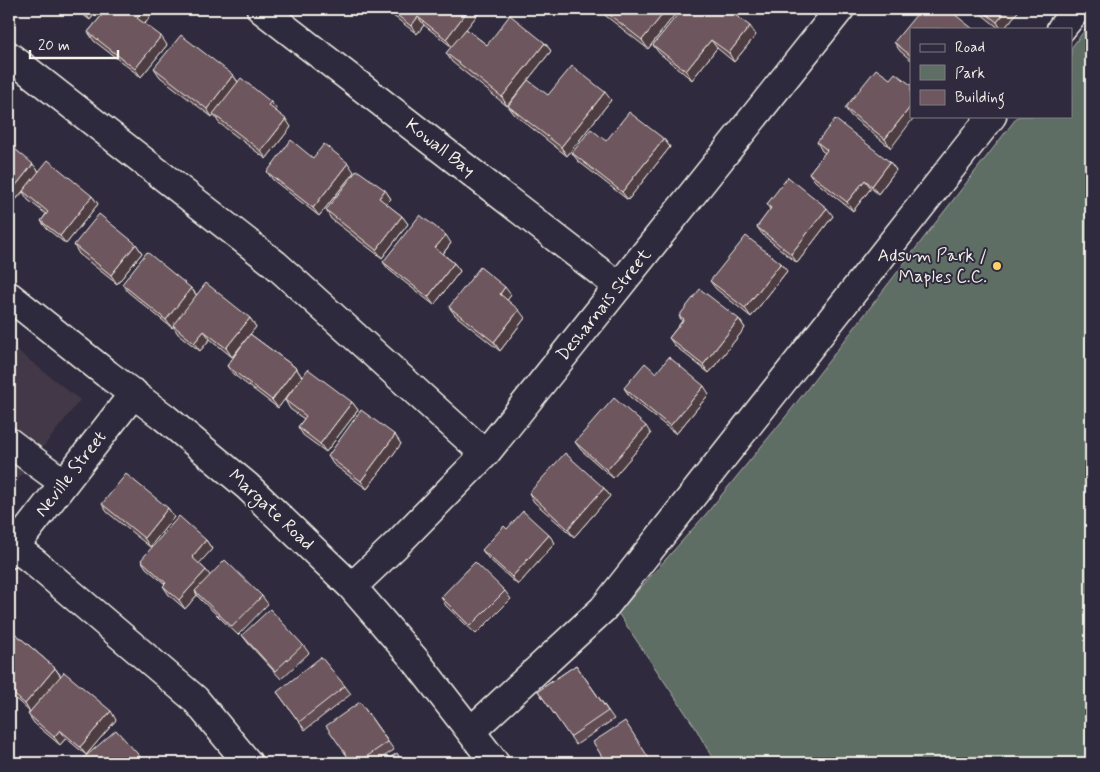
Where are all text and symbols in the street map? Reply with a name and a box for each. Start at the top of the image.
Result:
scale bar [30,28,118,60]
legend [910,28,1072,118]
text: 20 m [38,36,70,56]
text: Road [955,38,985,58]
text: Park [955,64,985,84]
text: Building [955,88,1005,109]
street label: Kowall Bay [400,113,480,183]
street label: Desharnais Street [551,244,657,366]
place label: Adsum Park / Maples C.C. [877,244,987,289]
marker: Adsum Park / Maples C.C. [991,260,1003,272]
street label: Neville Street [30,426,112,522]
street label: Margate Road [222,464,319,557]

